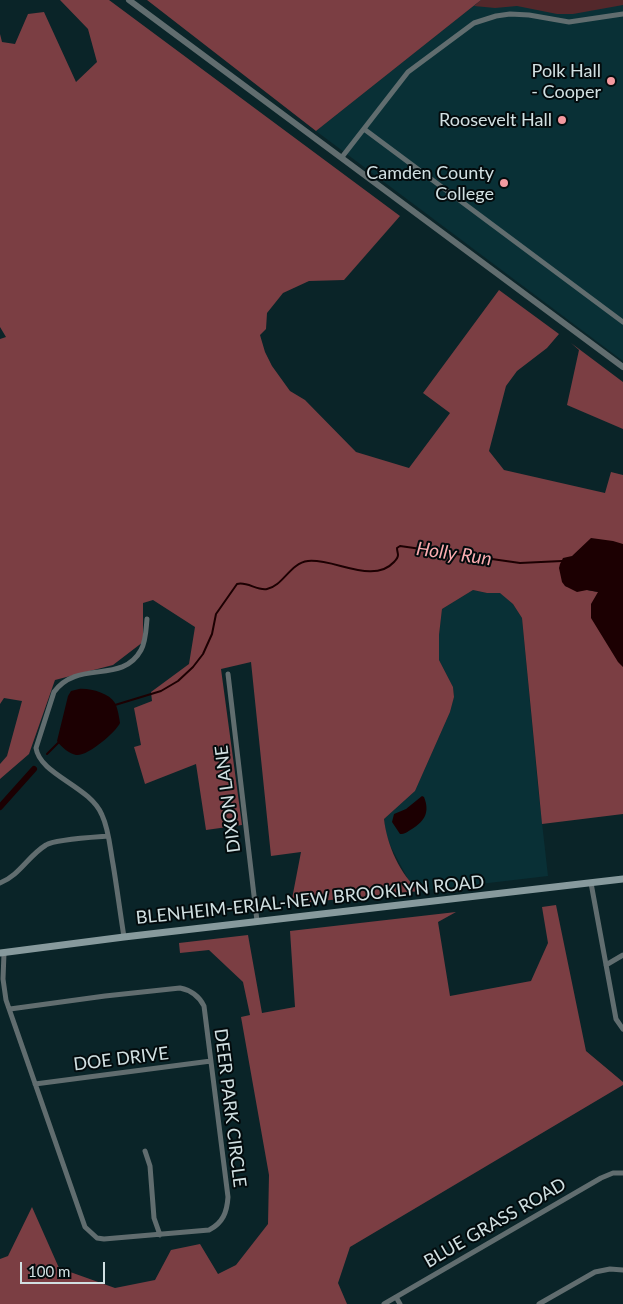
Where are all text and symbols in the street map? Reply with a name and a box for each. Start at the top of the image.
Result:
place label: Polk Hall - Cooper [531,60,601,102]
marker: Polk Hall - Cooper [605,75,617,87]
place label: Roosevelt Hall [439,109,552,131]
marker: Roosevelt Hall [556,114,568,126]
place label: Camden County College [366,162,494,204]
marker: Camden County College [498,177,510,189]
water label: Holly Run [415,537,493,571]
street label: DIXON LANE [211,744,245,854]
street label: BLENHEIM-ERIAL-NEW BROOKLYN ROAD [135,871,485,929]
street label: DEER PARK CIRCLE [210,1027,250,1189]
street label: DOE DRIVE [72,1042,170,1076]
street label: BLUE GRASS ROAD [420,1174,570,1272]
scale bar [22,1252,108,1284]
text: 100 m [28,1262,70,1280]

